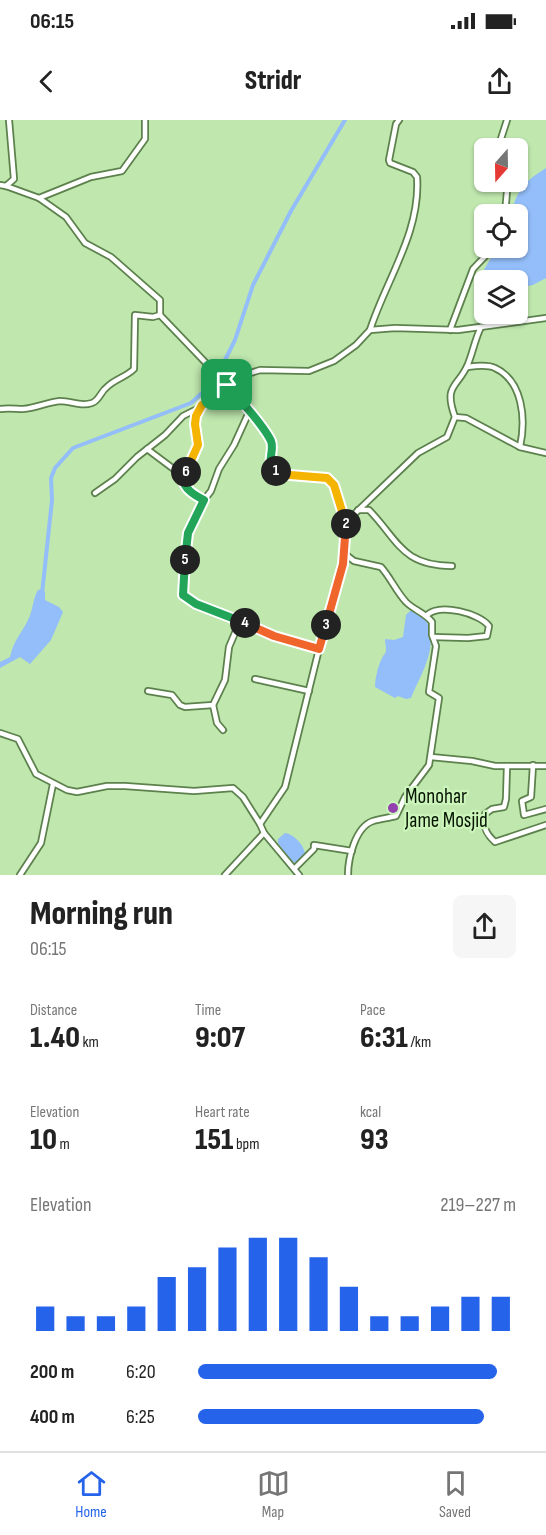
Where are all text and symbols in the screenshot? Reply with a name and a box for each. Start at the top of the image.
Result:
text: 06:15 [30,8,74,35]
icon: back [30,65,63,98]
text: Stridr [245,65,301,97]
icon: share [483,65,516,98]
north arrow [474,138,528,192]
map controls [474,138,528,324]
button: locate [474,204,528,258]
button: layers [474,270,528,324]
pin [201,359,252,410]
icon: arrive [210,368,243,401]
pin: 1 [261,456,291,486]
pin: 6 [171,457,201,487]
text: 1 [273,461,279,480]
text: 6 [182,462,190,481]
pin: 2 [331,509,361,539]
text: 2 [342,514,350,533]
pin: 5 [170,545,200,575]
text: 5 [181,550,189,569]
pin: 4 [230,608,260,638]
pin: 3 [311,610,341,640]
text: 4 [241,613,249,632]
text: 3 [322,615,330,634]
place label: Monohar Jame Mosjid [404,784,488,833]
marker: Monohar Jame Mosjid [386,801,400,815]
text: Morning run [30,894,173,934]
button: share [453,895,516,958]
text: 06:15 [30,937,66,961]
text: Distance [30,1001,77,1020]
text: Time [195,1001,221,1020]
text: Pace [360,1001,385,1020]
text: 1.40 [30,1020,80,1056]
text: 9:07 [195,1020,245,1056]
text: 6:31 [360,1020,408,1056]
text: km [80,1033,99,1052]
text: /km [408,1033,431,1052]
text: Elevation [30,1103,79,1122]
text: Heart rate [195,1103,250,1122]
text: kcal [360,1103,381,1122]
text: 10 [30,1122,57,1158]
text: 151 [195,1122,233,1158]
text: 93 [360,1122,388,1158]
text: m [57,1135,70,1154]
text: bpm [233,1135,259,1154]
text: Elevation [30,1193,92,1217]
text: 219–227 m [440,1193,516,1217]
text: 200 m [30,1360,74,1384]
text: 6:20 [126,1360,156,1384]
text: 400 m [30,1405,75,1429]
text: 6:25 [126,1405,155,1429]
tab: Home [75,1467,108,1522]
tab: Map [257,1467,290,1522]
tab: Saved [439,1467,472,1522]

